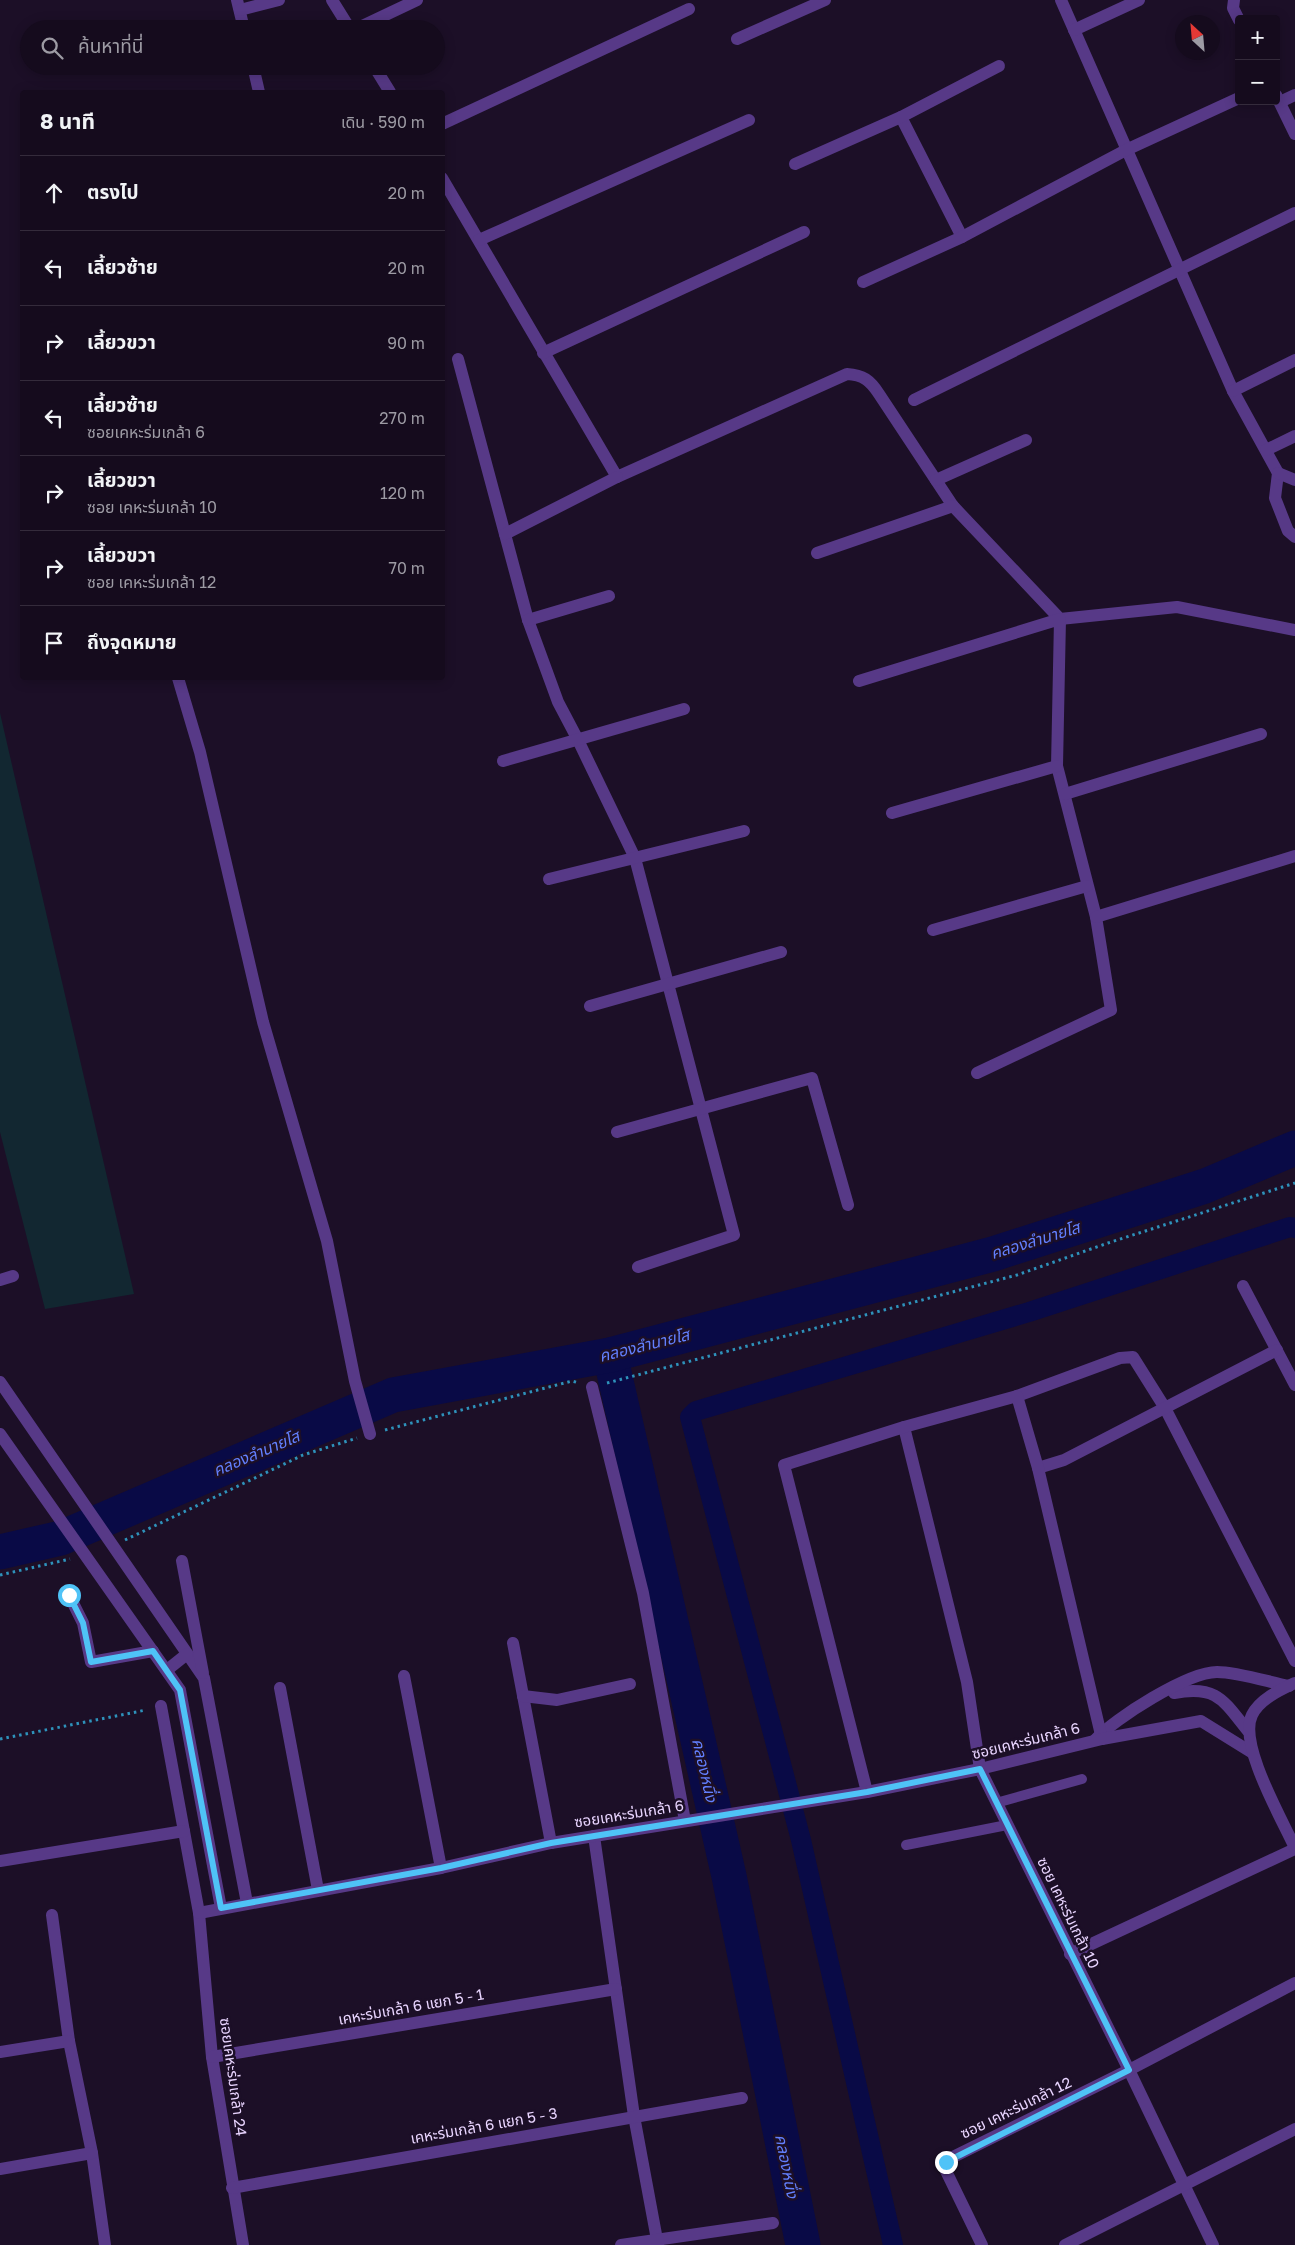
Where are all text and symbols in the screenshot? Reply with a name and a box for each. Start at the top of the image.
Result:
north arrow [1175,15,1220,60]
map controls [1235,15,1280,105]
button: + [1235,15,1280,60]
search box [20,20,445,75]
icon: search [38,34,66,62]
text: ค้นหาที่นี่ [78,34,143,57]
button: − [1235,60,1280,105]
text: 8 นาที [40,108,95,134]
text: เดิน · 590 m [341,112,425,132]
icon: ahead [40,179,68,207]
text: ตรงไป [87,180,139,203]
text: 20 m [388,183,425,203]
icon: left [40,254,68,282]
text: เลี้ยวซ้าย [87,255,158,278]
text: 20 m [388,258,425,278]
icon: right [40,329,68,357]
text: เลี้ยวขวา [87,330,156,353]
text: 90 m [387,333,425,353]
text: เลี้ยวซ้าย [87,393,158,416]
icon: left [40,404,68,432]
text: 270 m [379,408,425,428]
text: ซอยเคหะร่มเกล้า 6 [87,422,205,442]
text: เลี้ยวขวา [87,468,156,491]
icon: right [40,479,68,507]
text: 120 m [380,483,425,503]
text: ซอย เคหะร่มเกล้า 10 [87,497,217,517]
text: เลี้ยวขวา [87,543,156,566]
icon: right [40,554,68,582]
text: 70 m [388,558,425,578]
text: ซอย เคหะร่มเกล้า 12 [87,572,216,592]
icon: arrive [40,629,68,657]
text: ถึงจุดหมาย [87,630,177,653]
water label: คลองลำนายโส [988,1216,1084,1263]
water label: คลองลำนายโส [597,1324,693,1366]
water label: คลองลำนายโส [210,1425,304,1480]
route start [58,1584,81,1607]
street label: ซอยเคหะร่มเกล้า 6 [970,1718,1082,1762]
water label: คลองหนึ่ง [688,1736,723,1805]
street label: ซอยเคหะร่มเกล้า 6 [573,1795,685,1831]
street label: ซอย เคหะร่มเกล้า 10 [1034,1854,1104,1971]
street label: เคหะร่มเกล้า 6 แยก 5 - 1 [337,1984,485,2028]
street label: ซอยเคหะร่มเกล้า 24 [217,2016,251,2137]
street label: ซอย เคหะร่มเกล้า 12 [957,2072,1074,2142]
street label: เคหะร่มเกล้า 6 แยก 5 - 3 [409,2103,559,2147]
water label: คลองหนึ่ง [771,2132,804,2201]
route end [935,2151,958,2174]

